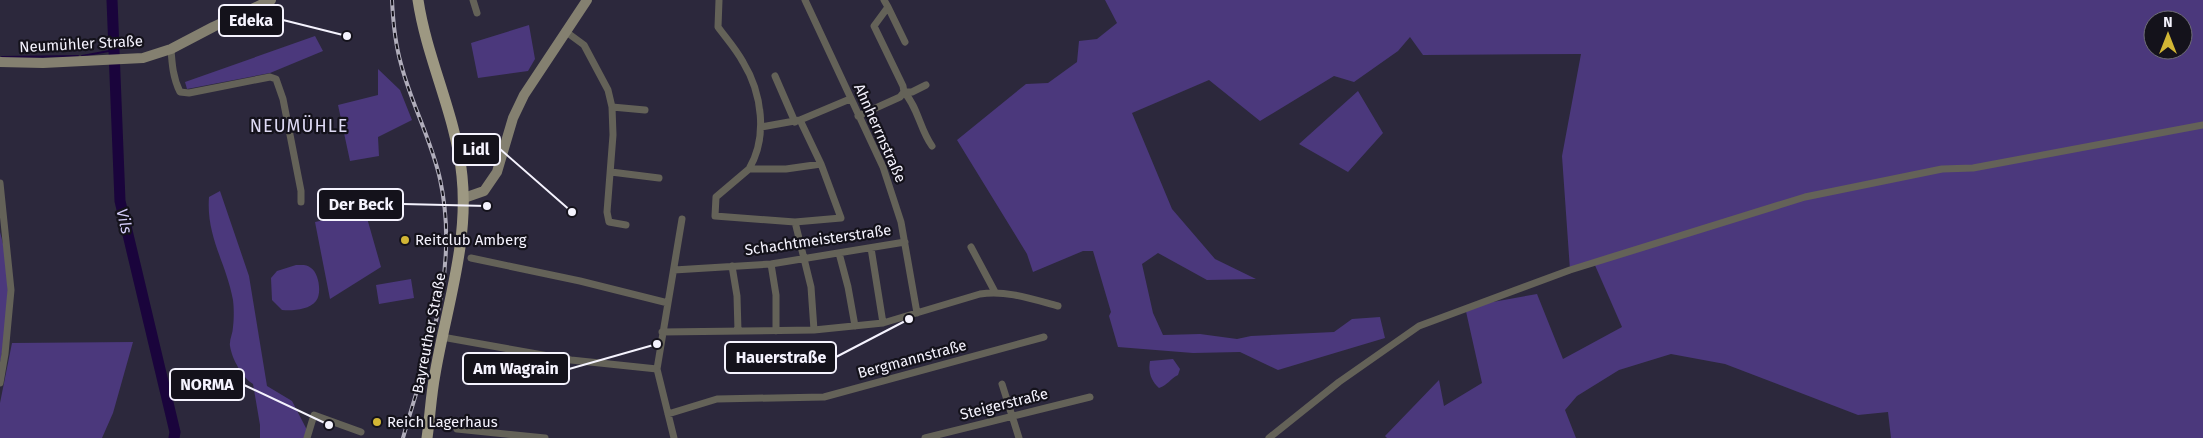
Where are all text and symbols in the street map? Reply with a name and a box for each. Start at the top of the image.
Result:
callout: Edeka [219,5,283,36]
north arrow [2143,10,2193,60]
text: Edeka [229,11,273,30]
text: N [2163,14,2173,31]
street label: Neumühler Straße [19,32,143,56]
street label: Ahnherrnstraße [850,81,910,185]
district label: NEUMÜHLE [250,115,348,137]
callout: Lidl [453,134,500,165]
text: Lidl [462,140,490,159]
callout: Der Beck [318,189,403,220]
text: Der Beck [329,195,393,214]
water label: Vils [112,207,137,236]
street label: Schachtmeisterstraße [744,221,892,259]
place label: Reitclub Amberg [415,231,527,249]
marker: Reitclub Amberg [399,234,411,246]
street label: Bayreuther Straße [408,271,450,395]
street label: Bergmannstraße [855,336,969,382]
callout: Hauerstraße [725,342,836,373]
text: Hauerstraße [736,348,827,367]
callout: Am Wagrain [463,353,569,384]
text: Am Wagrain [472,359,559,378]
callout: NORMA [170,369,244,400]
text: NORMA [180,375,234,394]
street label: Steigerstraße [958,384,1050,424]
place label: Reich Lagerhaus [387,413,498,431]
marker: Reich Lagerhaus [371,416,383,428]

